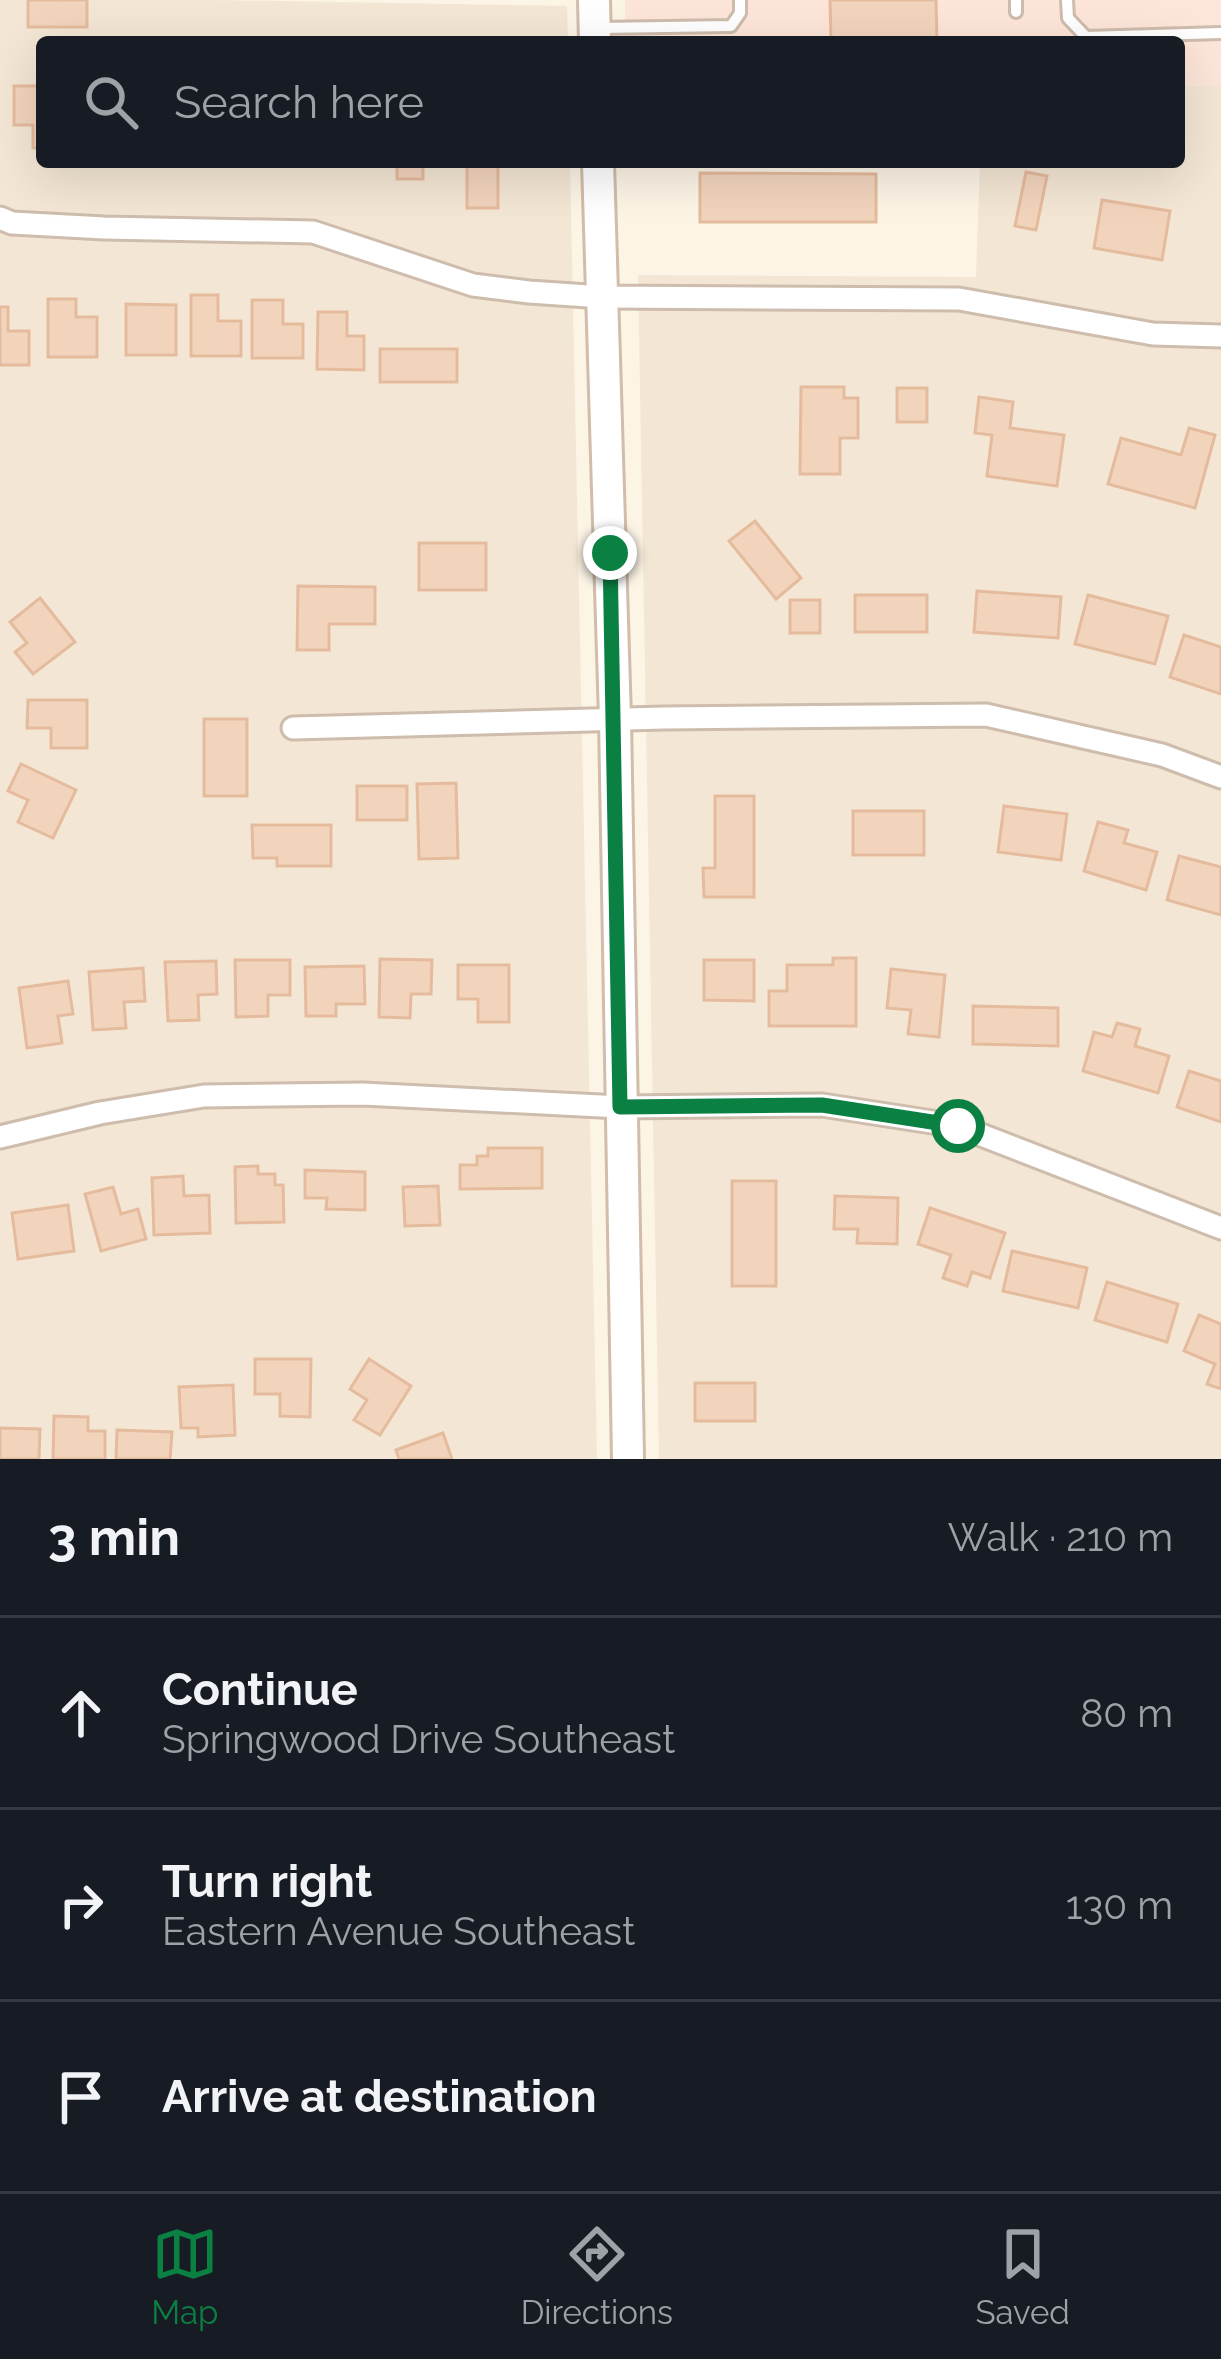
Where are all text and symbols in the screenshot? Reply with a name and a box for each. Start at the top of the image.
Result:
search box [36,36,1185,168]
icon: search [78,69,144,135]
text: Search here [174,76,424,129]
route end [583,526,637,580]
route start [931,1099,985,1153]
text: 3 min [48,1507,180,1567]
text: Walk · 210 m [948,1514,1173,1560]
text: Continue [162,1663,358,1716]
icon: ahead [48,1680,114,1746]
text: 80 m [1080,1690,1173,1736]
text: Springwood Drive Southeast [162,1716,675,1762]
text: Turn right [162,1855,372,1908]
icon: right [48,1872,114,1938]
text: 130 m [1066,1882,1173,1928]
text: Eastern Avenue Southeast [162,1908,635,1954]
icon: arrive [48,2064,114,2130]
text: Arrive at destination [162,2070,597,2123]
tab: Map [151,2221,218,2332]
tab: Directions [521,2221,673,2332]
tab: Saved [975,2221,1070,2332]

